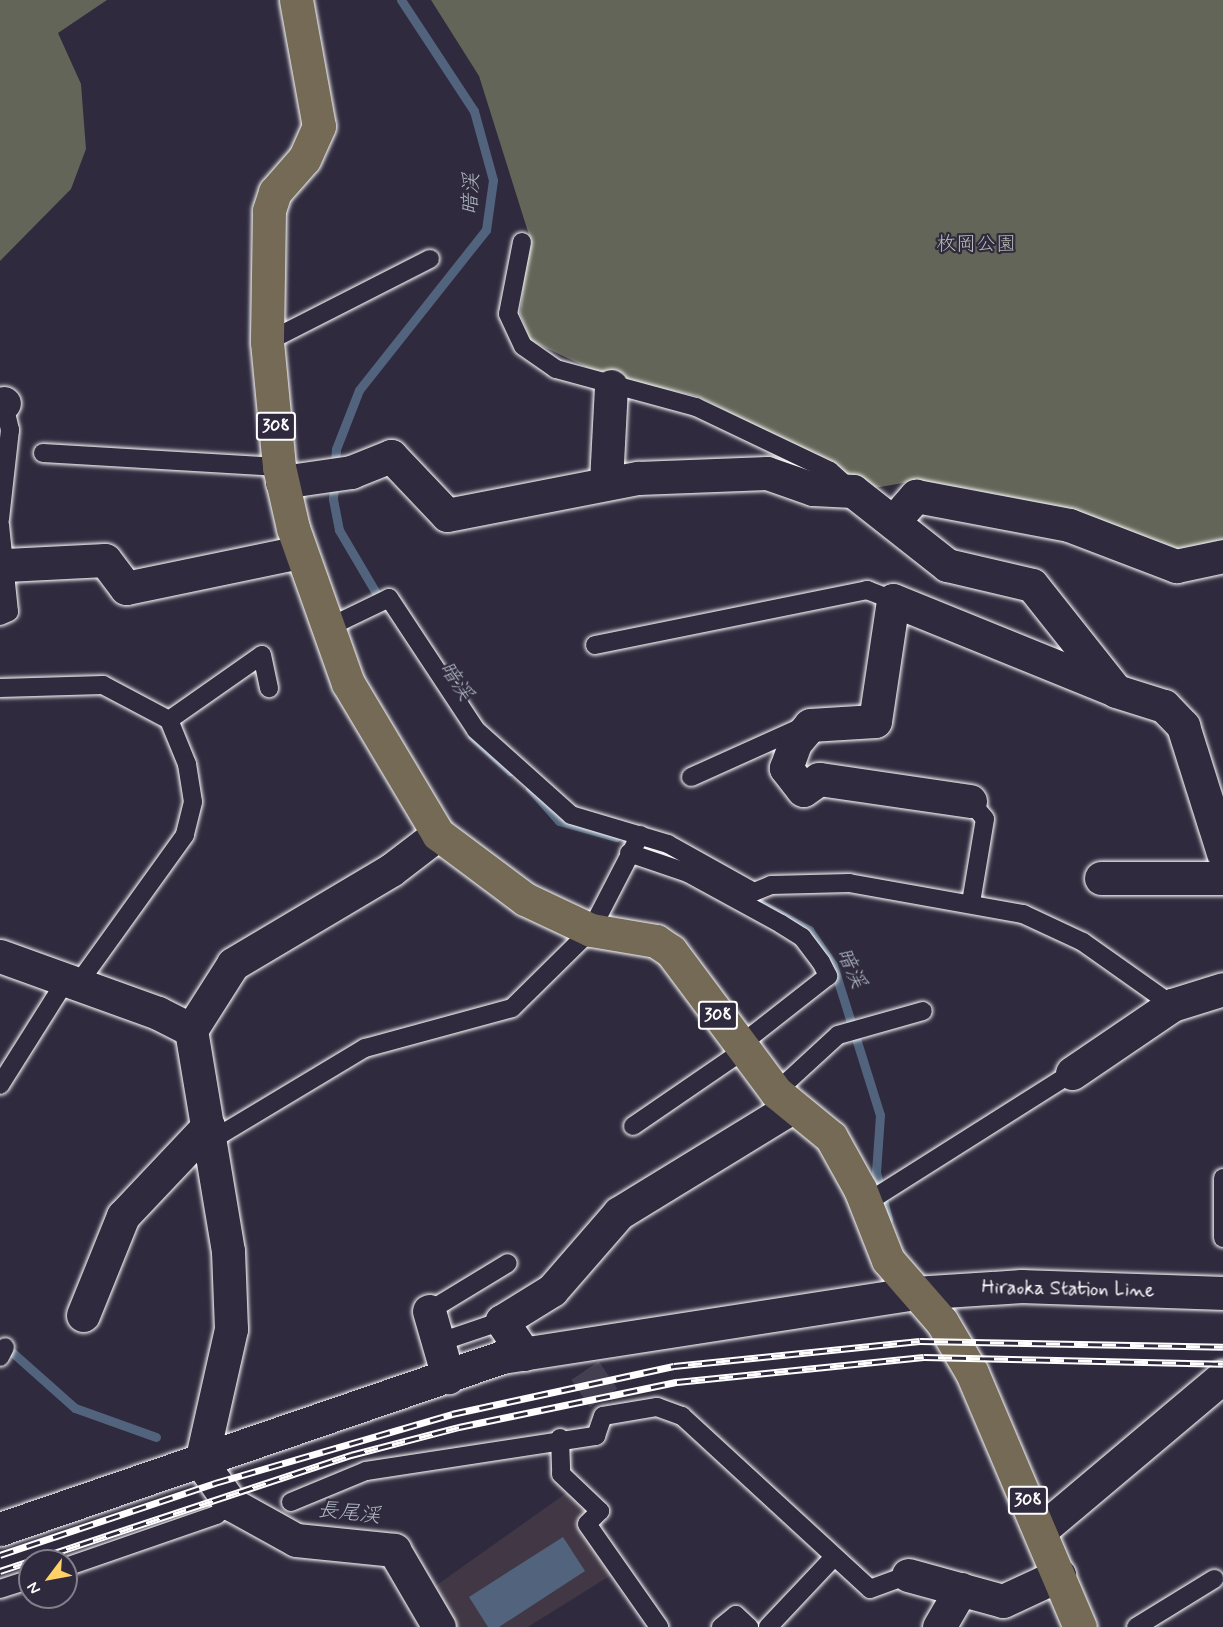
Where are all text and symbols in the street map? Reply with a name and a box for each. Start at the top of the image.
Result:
water label: 暗渓 [458,173,484,215]
park label: 枚岡公園 [936,232,1016,256]
road number: 308 [255,411,297,441]
water label: 暗渓 [434,657,478,705]
water label: 暗渓 [831,944,871,992]
road number: 308 [697,1000,739,1030]
street label: Hiraoka Station Line [983,1276,1153,1302]
road number: 308 [1007,1485,1049,1515]
water label: 長尾渓 [316,1497,382,1529]
north arrow [18,1549,78,1609]
text: N [22,1578,46,1598]

